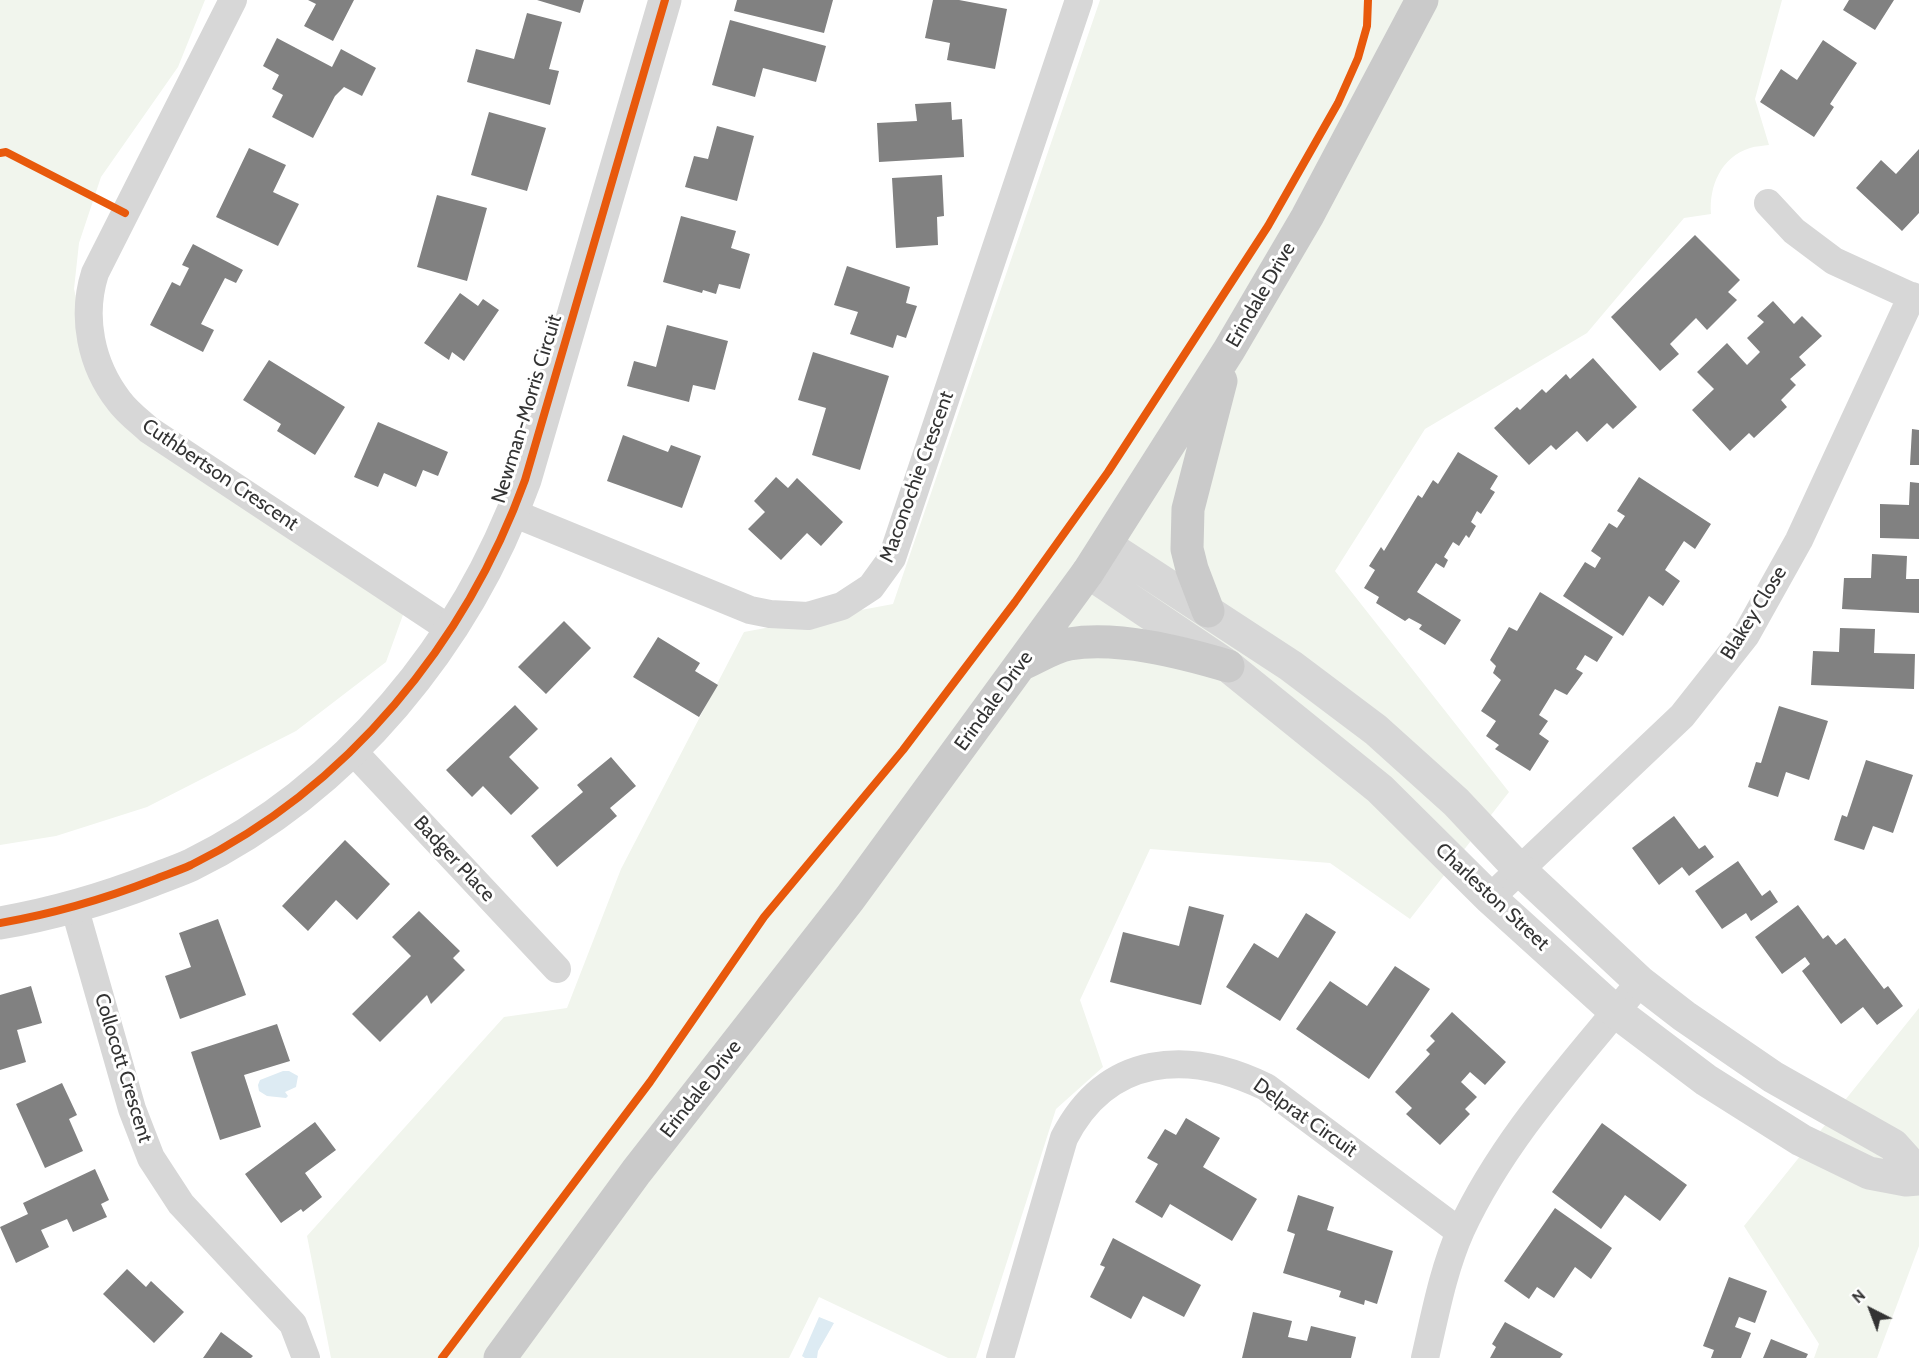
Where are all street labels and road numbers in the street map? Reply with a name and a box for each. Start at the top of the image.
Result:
street label: Erindale Drive [1221,238,1301,352]
street label: Newman-Morris Circuit [487,312,567,506]
street label: Maconochie Crescent [875,388,959,566]
street label: Cuthbertson Crescent [137,414,303,536]
street label: Blakey Close [1716,562,1792,664]
street label: Erindale Drive [950,646,1038,756]
street label: Badger Place [408,811,500,907]
street label: Charleston Street [1430,838,1554,956]
street label: Collocott Crescent [89,990,157,1146]
street label: Erindale Drive [655,1035,747,1143]
street label: Delprat Circuit [1249,1073,1361,1163]

